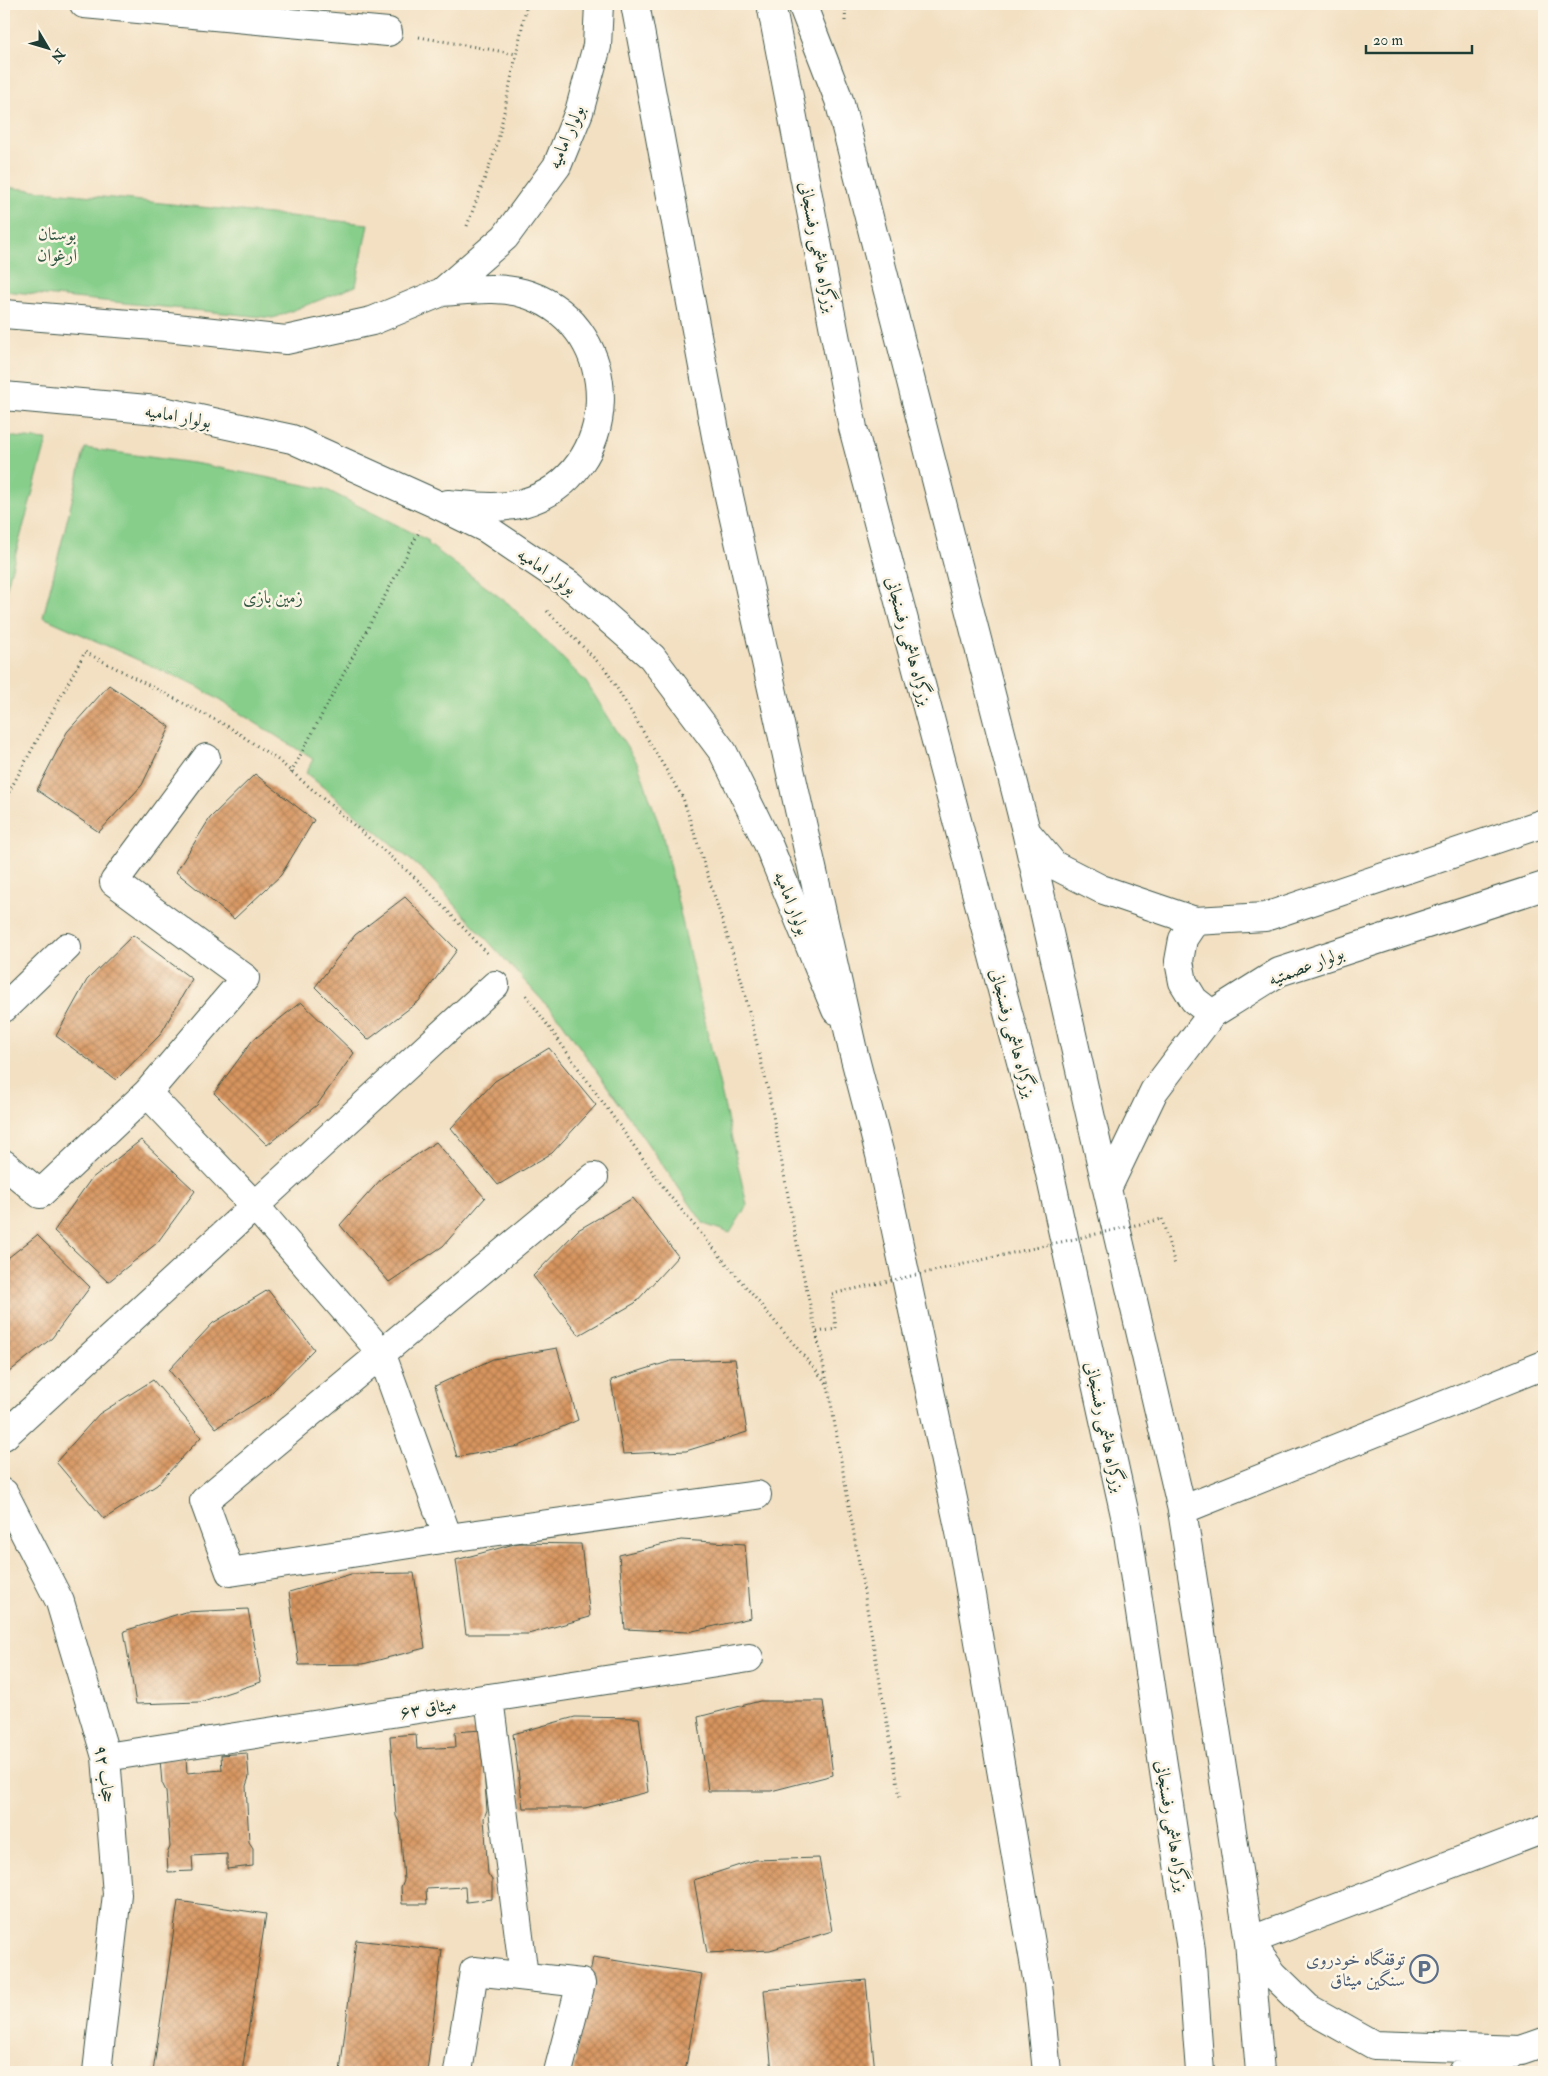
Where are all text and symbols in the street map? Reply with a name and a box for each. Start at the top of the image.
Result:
north arrow [22,22,72,72]
scale bar [1366,22,1472,54]
text: 20 m [1373,31,1403,50]
text: N [47,45,69,66]
street label: بولوار امامیه [543,102,590,173]
street label: بزرگراه هاشمی رفسنجانی [794,179,842,315]
park label: بوستان ارغوان [37,223,77,267]
street label: بولوار امامیه [143,399,213,434]
street label: بولوار امامیه [513,543,581,600]
street label: بزرگراه هاشمی رفسنجانی [880,574,938,708]
park label: زمین بازی [243,586,303,609]
street label: بولوار امامیه [768,868,815,939]
street label: بولوار عصمتیه [1265,942,1347,991]
street label: بزرگراه هاشمی رفسنجانی [984,966,1042,1100]
street label: بزرگراه هاشمی رفسنجانی [1079,1359,1131,1495]
street label: میثاق ۶۳ [398,1693,458,1724]
street label: حجاب ۹۲ [89,1744,120,1805]
street label: بزرگراه هاشمی رفسنجانی [1150,1758,1194,1894]
place label: توقفگاه خودروی سنگین میثاق [1306,1947,1406,1992]
parking icon: توقفگاه خودروی سنگین میثاق [1409,1954,1439,1984]

